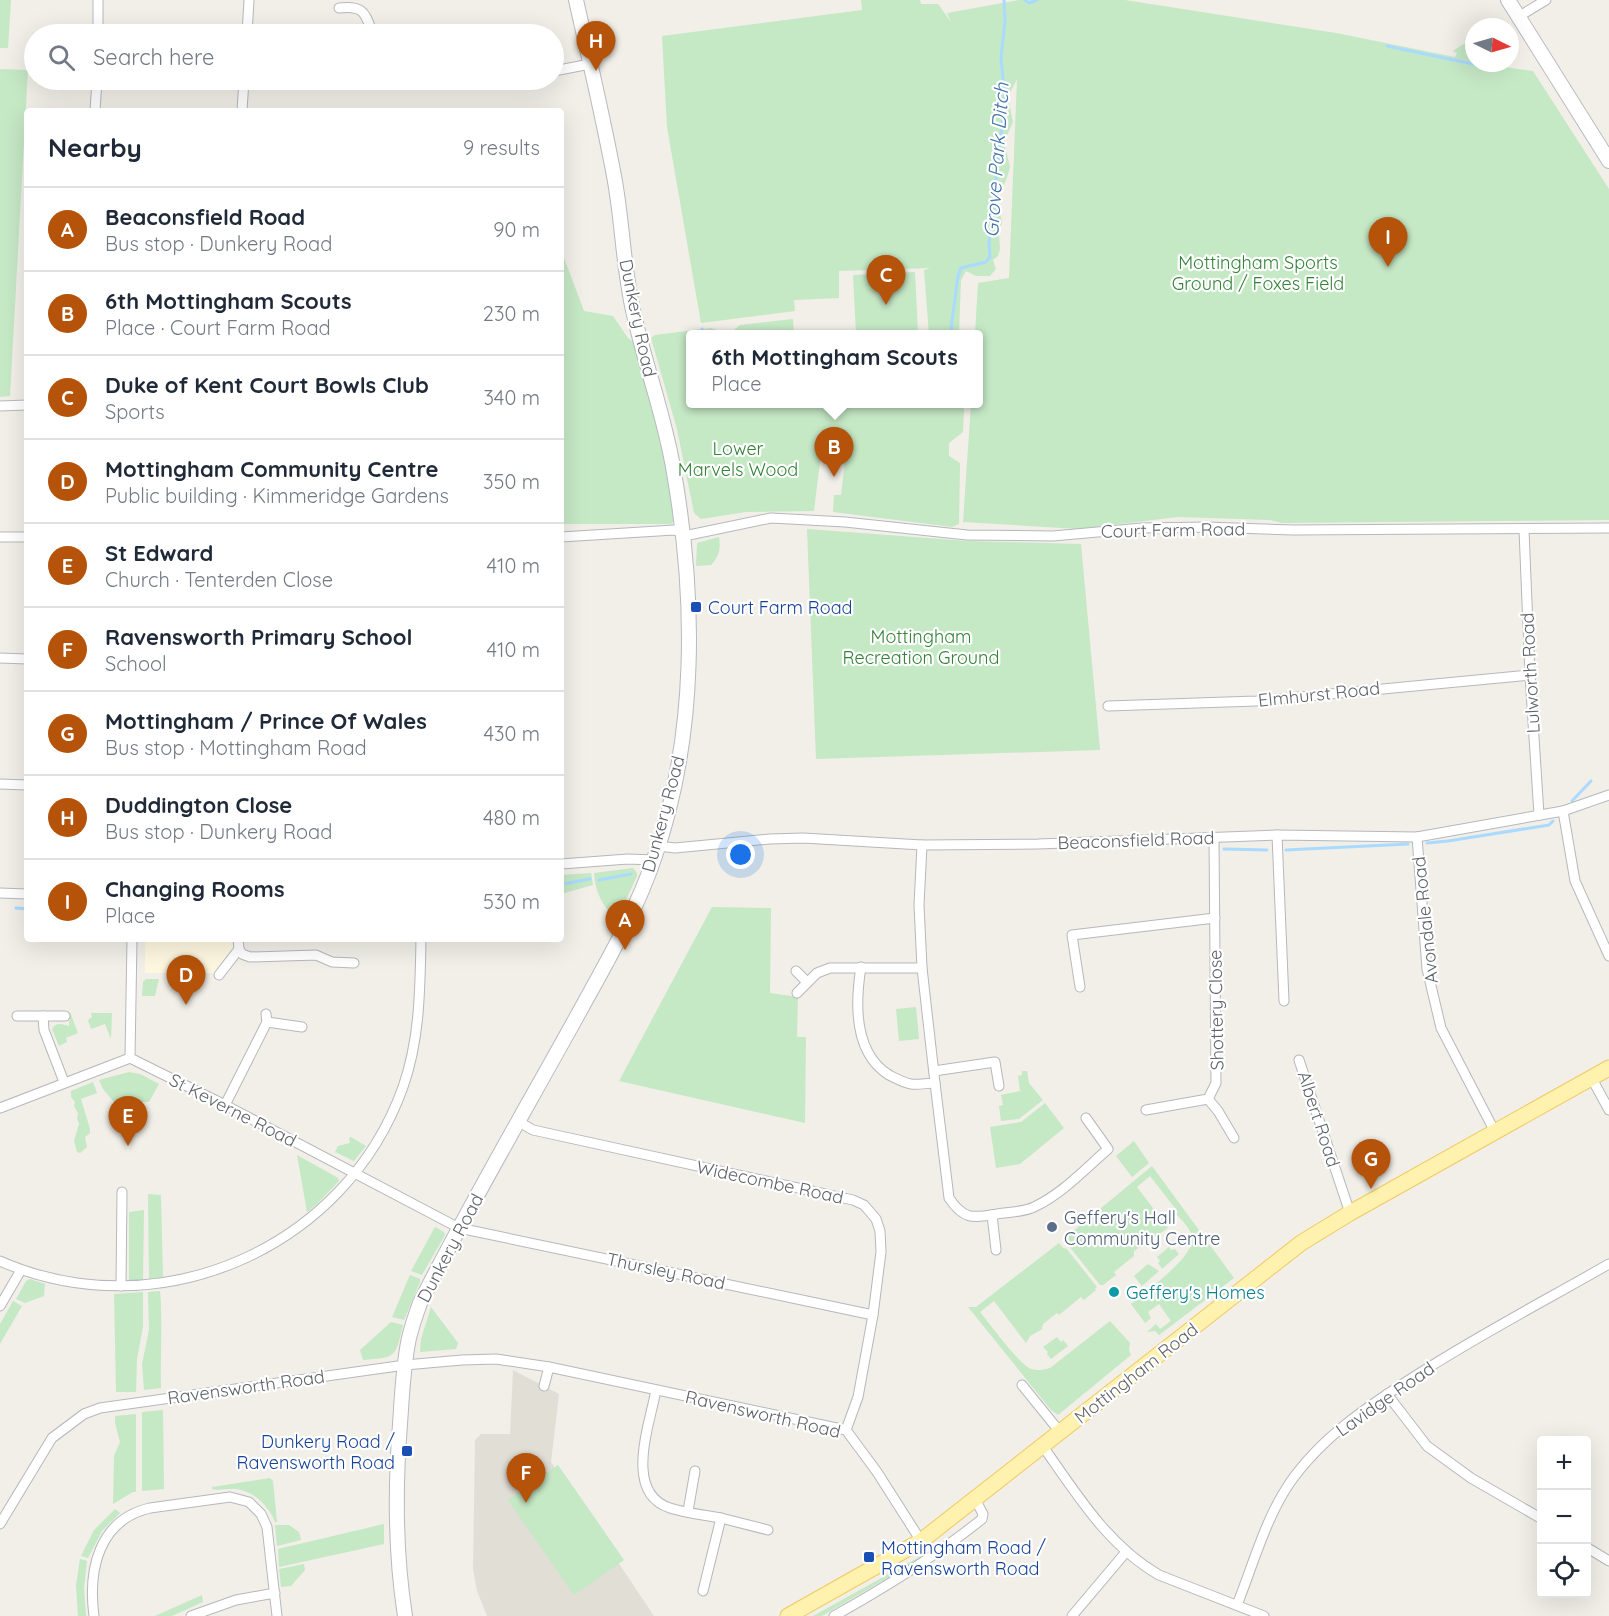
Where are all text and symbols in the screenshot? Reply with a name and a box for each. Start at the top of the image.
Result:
north arrow [1465,18,1519,72]
pin: H [576,22,616,71]
search box [24,24,564,90]
icon: search [45,41,78,74]
text: Search here [93,43,214,71]
water label: Grove Park Ditch [978,81,1014,238]
text: Nearby [48,131,142,164]
text: 9 results [463,135,540,160]
text: Beaconsfield Road [105,203,305,231]
text: A [61,217,74,242]
text: 90 m [493,217,540,242]
pin: I [1368,218,1408,267]
text: Bus stop · Dunkery Road [105,231,332,256]
park label: Mottingham Sports Ground / Foxes Field [1172,251,1344,295]
pin: C [866,256,906,305]
street label: Dunkery Road [614,257,662,379]
text: 6th Mottingham Scouts [105,287,352,315]
text: B [61,301,74,326]
text: 230 m [483,301,540,326]
text: Place · Court Farm Road [105,315,331,340]
popup [686,330,983,408]
text: 6th Mottingham Scouts [711,343,958,371]
text: Duke of Kent Court Bowls Club [105,371,429,399]
text: Place [711,371,761,396]
text: C [61,385,74,410]
text: 340 m [483,385,540,410]
text: Sports [105,399,165,424]
pin: B [814,428,854,477]
park label: Lower Marvels Wood [678,437,798,481]
text: Mottingham Community Centre [105,455,439,483]
text: D [60,469,75,494]
text: 350 m [483,469,540,494]
text: Public building · Kimmeridge Gardens [105,483,449,508]
street label: Court Farm Road [1101,517,1245,543]
text: St Edward [105,539,213,567]
text: E [62,553,73,578]
text: 410 m [487,553,540,578]
text: Church · Tenterden Close [105,567,333,592]
place label: Court Farm Road [708,596,852,619]
marker: Court Farm Road [689,600,703,614]
street label: Lulworth Road [1515,612,1545,734]
text: Ravensworth Primary School [105,623,413,651]
park label: Mottingham Recreation Ground [843,625,999,669]
text: F [62,637,73,662]
text: 410 m [487,637,540,662]
text: School [105,651,167,676]
street label: Elmhurst Road [1257,676,1381,712]
text: Mottingham / Prince Of Wales [105,707,427,735]
text: G [61,721,74,746]
text: 430 m [483,721,540,746]
text: Bus stop · Mottingham Road [105,735,367,760]
street label: Dunkery Road [636,753,690,875]
text: Duddington Close [105,791,292,819]
text: H [60,805,75,830]
text: 480 m [483,805,540,830]
text: Bus stop · Dunkery Road [105,819,332,844]
street label: Beaconsfield Road [1057,826,1215,854]
your location [726,840,755,869]
street label: Avondale Road [1407,855,1443,985]
text: Changing Rooms [105,875,285,903]
text: I [65,889,70,914]
text: 530 m [483,889,540,914]
pin: A [606,900,644,950]
text: Place [105,903,155,928]
street label: Shottery Close [1203,949,1229,1071]
pin: D [166,956,206,1005]
street label: St Keverne Road [166,1068,300,1152]
street label: Albert Road [1293,1068,1345,1170]
pin: E [108,1096,148,1146]
pin: G [1352,1140,1390,1189]
street label: Widecombe Road [694,1155,846,1209]
street label: Dunkery Road [412,1190,488,1306]
place label: Geffery's Hall Community Centre [1064,1206,1220,1250]
marker: Geffery's Hall Community Centre [1045,1220,1059,1234]
street label: Thursley Road [605,1247,727,1295]
place label: Geffery's Homes [1126,1281,1265,1304]
marker: Geffery's Homes [1107,1285,1121,1299]
street label: Mottingham Road [1070,1318,1202,1428]
street label: Lavidge Road [1331,1357,1439,1441]
street label: Ravensworth Road [166,1365,326,1409]
street label: Ravensworth Road [683,1385,843,1443]
place label: Dunkery Road / Ravensworth Road [236,1430,396,1474]
map controls [1537,1436,1591,1598]
button: + [1537,1436,1591,1490]
marker: Dunkery Road / Ravensworth Road [400,1444,414,1458]
pin: F [506,1454,546,1503]
button: − [1537,1490,1591,1544]
place label: Mottingham Road / Ravensworth Road [881,1536,1046,1580]
button: locate [1537,1544,1591,1598]
marker: Mottingham Road / Ravensworth Road [862,1550,876,1564]

